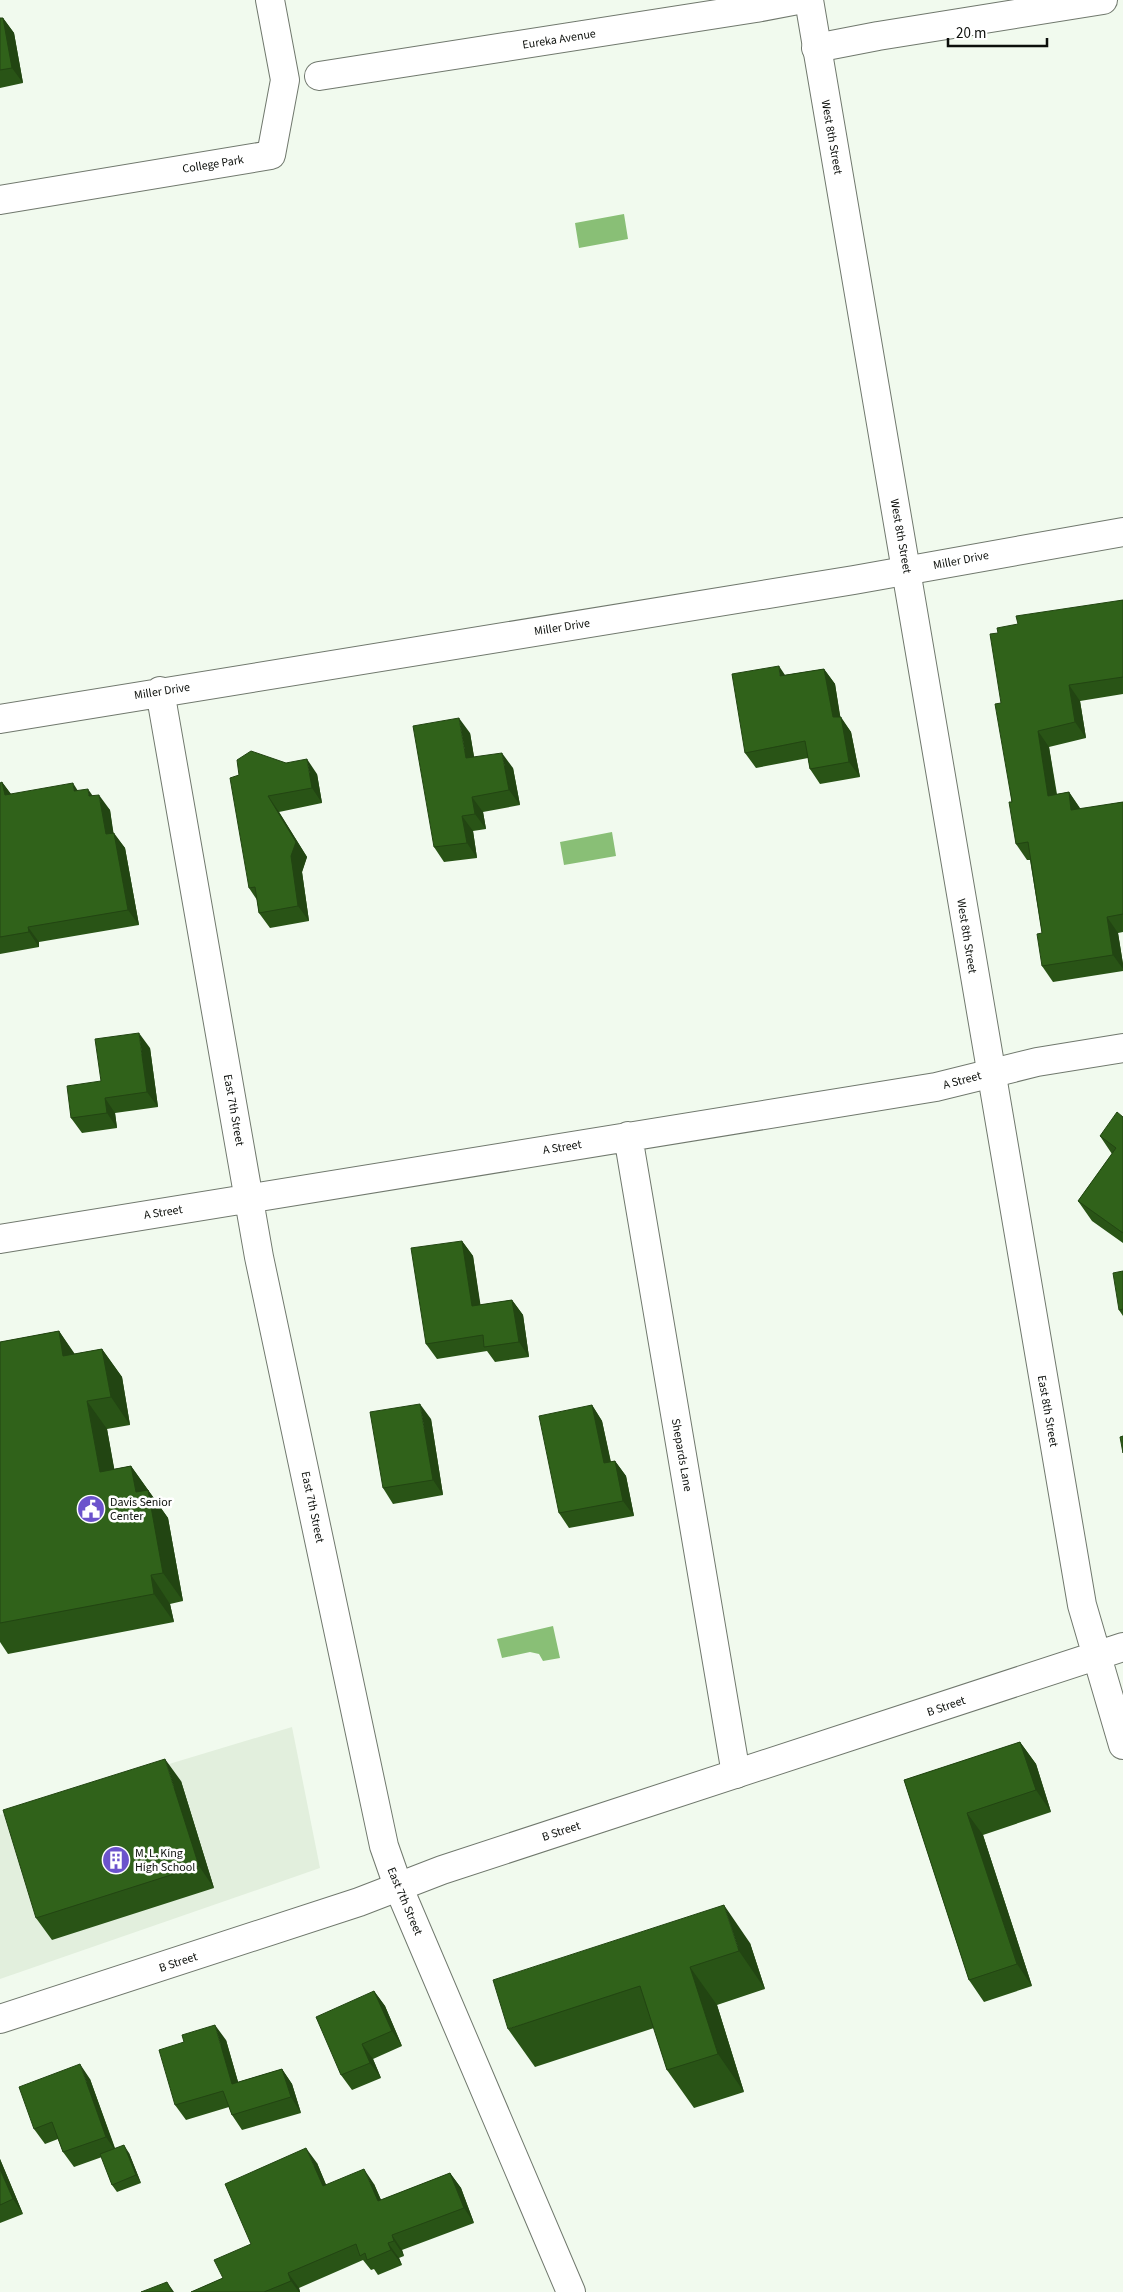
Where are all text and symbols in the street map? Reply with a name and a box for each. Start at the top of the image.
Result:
scale bar [948,15,1047,47]
text: 20 m [956,23,986,44]
street label: Eureka Avenue [521,25,597,54]
street label: West 8th Street [817,98,846,176]
street label: College Park [181,151,245,178]
street label: West 8th Street [886,497,915,575]
street label: Miller Drive [932,547,990,574]
street label: Miller Drive [533,615,591,640]
street label: Miller Drive [133,679,191,704]
street label: West 8th Street [952,897,981,975]
street label: A Street [941,1067,983,1094]
street label: East 7th Street [219,1073,248,1147]
street label: A Street [541,1136,583,1159]
street label: A Street [142,1201,184,1224]
street label: East 8th Street [1033,1374,1062,1448]
street label: Shepards Lane [667,1417,696,1493]
street label: East 7th Street [297,1470,328,1544]
public building icon: Davis Senior Center [76,1494,106,1524]
place label: Davis Senior Center [110,1494,173,1525]
street label: B Street [925,1692,968,1721]
street label: B Street [540,1817,583,1846]
building icon: M. L. King High School [101,1845,131,1875]
place label: M. L. King High School [135,1845,195,1876]
street label: East 7th Street [383,1864,427,1938]
street label: B Street [157,1948,200,1977]

